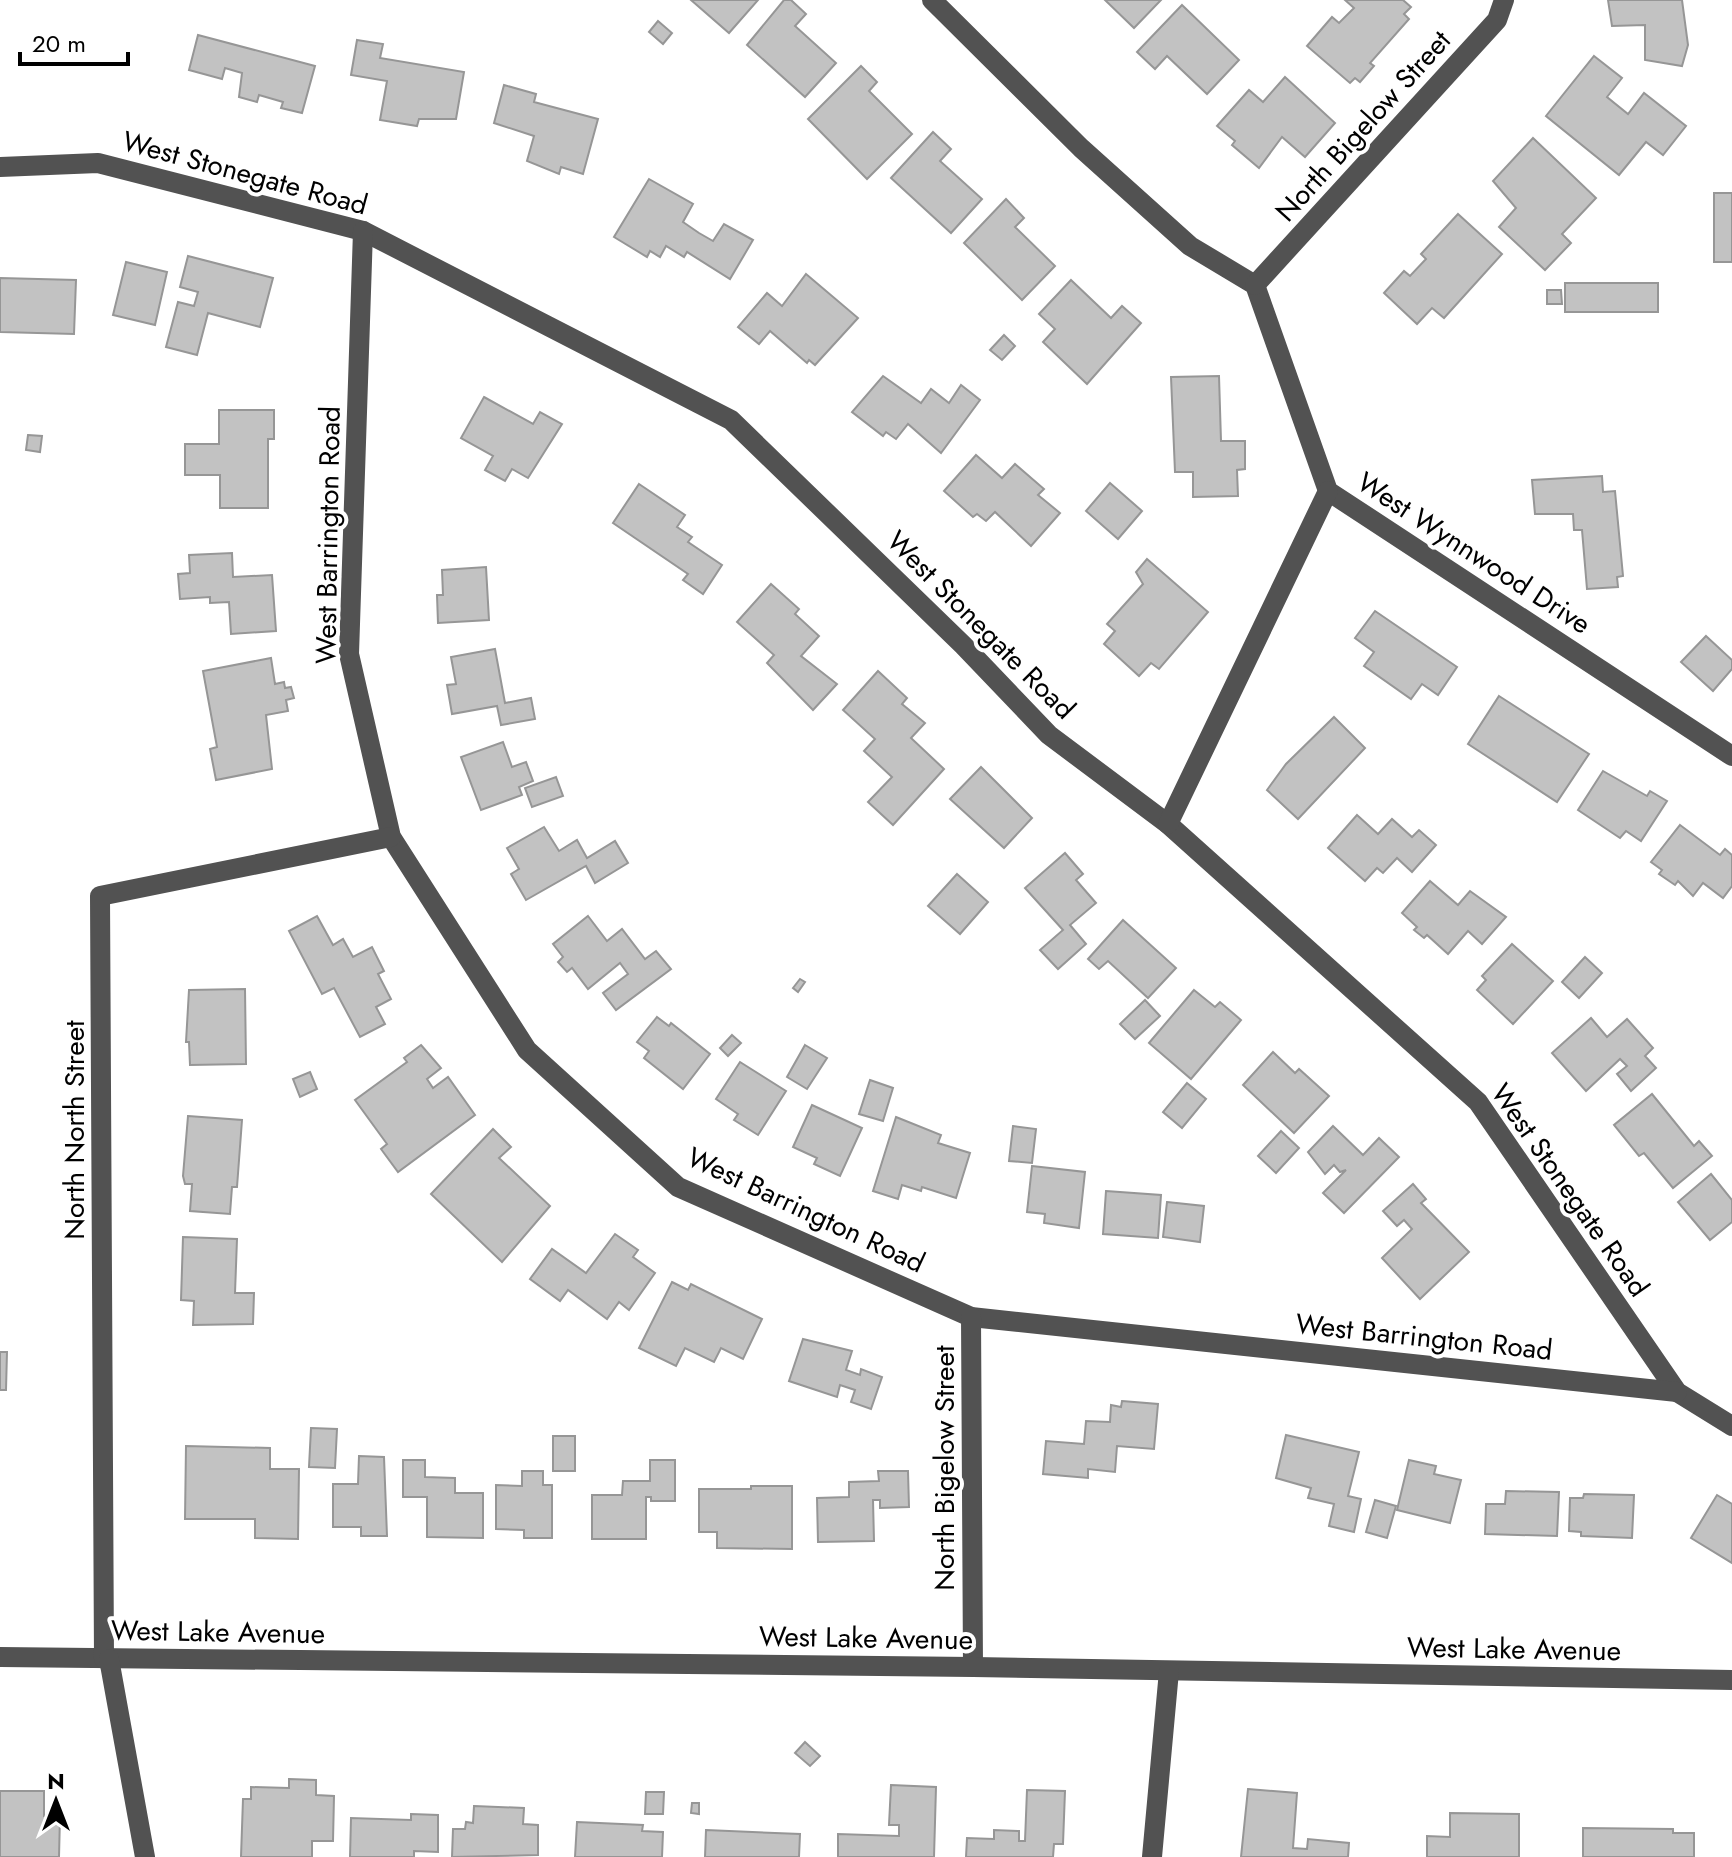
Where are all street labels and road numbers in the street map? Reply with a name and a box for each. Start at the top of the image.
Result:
street label: North Bigelow Street [1266,21,1460,231]
street label: West Stonegate Road [118,121,372,225]
street label: West Barrington Road [305,406,351,664]
street label: West Wynnwood Drive [1349,462,1599,644]
street label: West Stonegate Road [877,521,1085,729]
street label: North North Street [54,1020,95,1240]
street label: West Stonegate Road [1481,1075,1659,1305]
street label: West Barrington Road [680,1137,932,1283]
street label: West Barrington Road [1294,1303,1554,1371]
street label: North Bigelow Street [924,1345,965,1591]
street label: West Lake Avenue [110,1610,326,1654]
street label: West Lake Avenue [758,1616,974,1660]
street label: West Lake Avenue [1406,1627,1622,1671]

